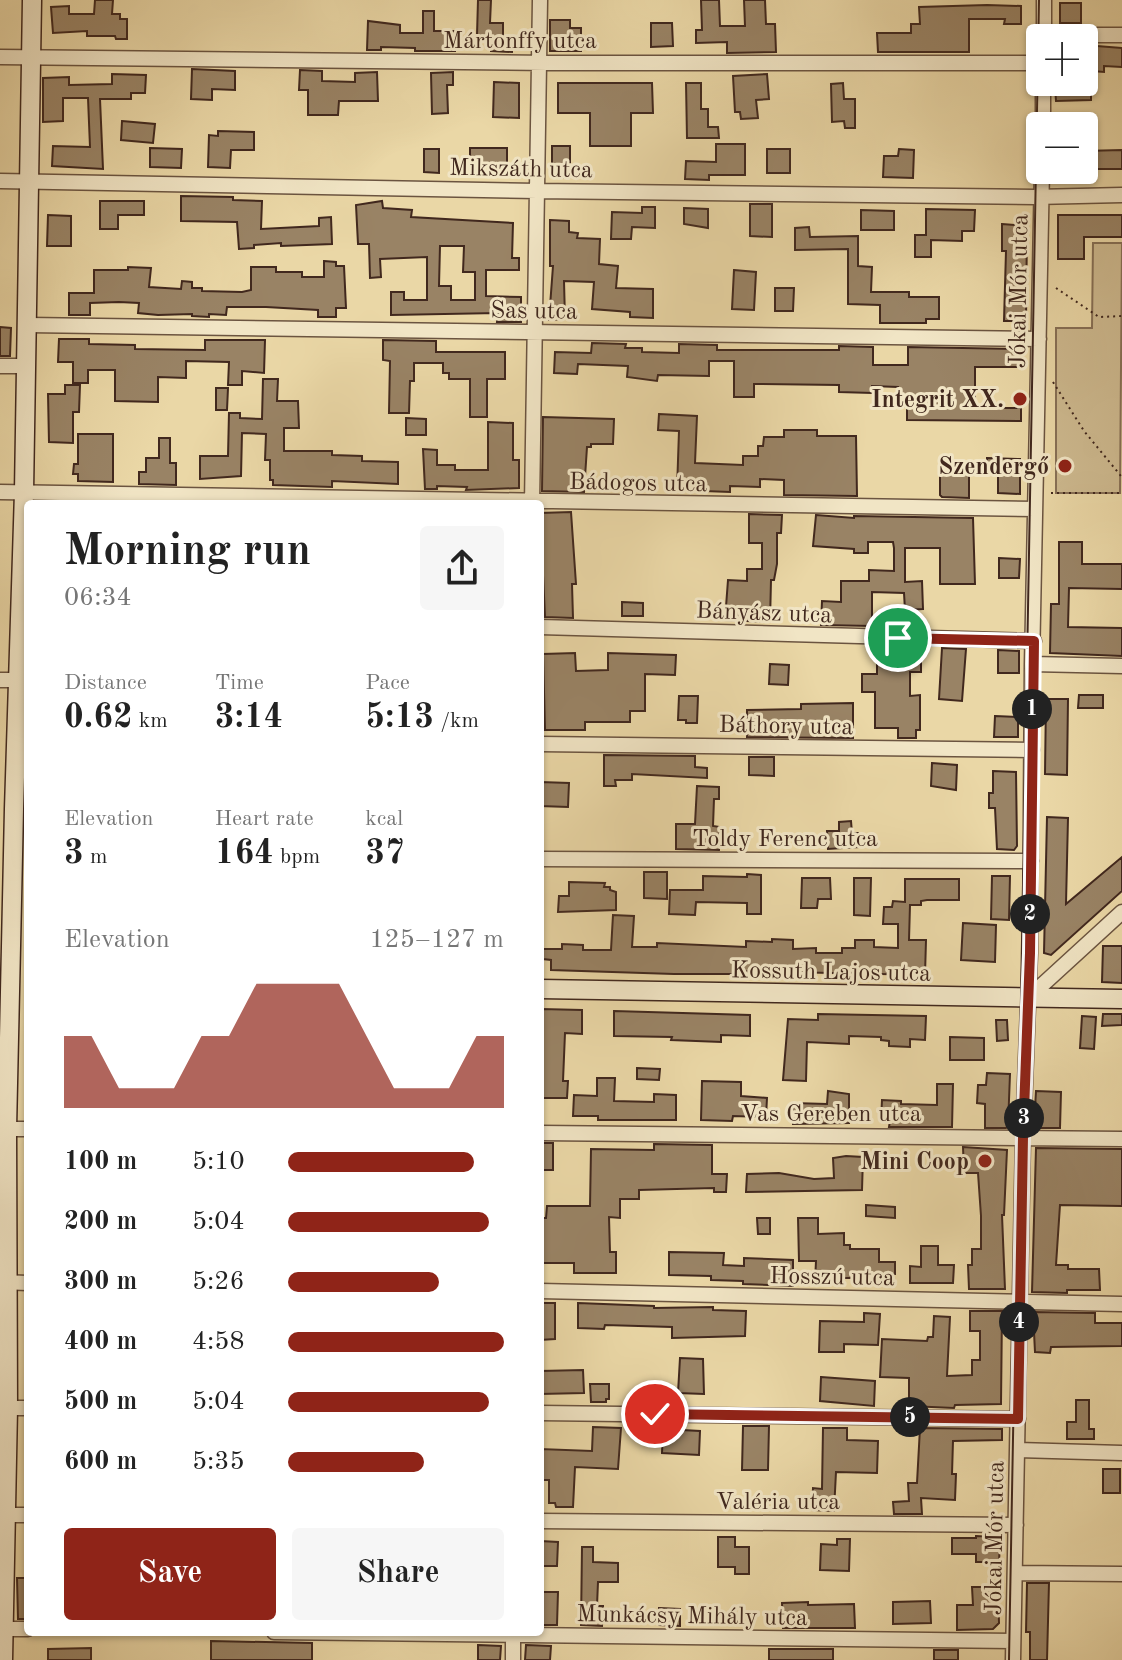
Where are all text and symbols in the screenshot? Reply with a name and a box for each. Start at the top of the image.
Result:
map controls [1026,24,1098,184]
button: + [1026,24,1098,96]
street label: Mártonffy utca [443,30,597,54]
button: − [1026,112,1098,184]
street label: Mikszáth utca [449,157,593,183]
street label: Jókai Mór utca [1007,213,1033,368]
street label: Sas utca [490,299,578,325]
place label: Integrit XX. [871,389,1004,413]
marker: Integrit XX. [1011,390,1029,408]
place label: Szendergő [938,456,1049,480]
marker: Szendergő [1056,457,1074,475]
street label: Bádogos utca [569,471,707,497]
button: share [420,526,504,610]
text: Morning run [64,530,311,574]
text: 06:34 [64,585,132,611]
street label: Bányász utca [695,600,833,628]
pin [864,604,932,672]
icon: arrive [876,616,920,660]
text: Distance [64,672,147,694]
text: Time [215,672,264,694]
text: Pace [365,672,410,694]
pin: 1 [1012,689,1052,729]
text: 1 [1026,698,1038,720]
text: 0.62 [64,701,133,735]
text: 3:14 [215,701,283,735]
text: 5:13 [365,701,434,735]
text: km [133,710,168,732]
text: /km [434,710,479,732]
street label: Báthory utca [718,714,854,740]
text: Elevation [64,808,154,830]
text: Heart rate [215,808,314,830]
text: kcal [365,808,403,830]
street label: Toldy Ferenc utca [692,828,878,852]
text: 3 [64,837,84,871]
text: 164 [215,837,274,871]
text: 37 [365,837,405,871]
text: m [84,846,107,868]
text: bpm [274,846,320,868]
pin: 2 [1010,894,1050,934]
text: 2 [1024,903,1036,925]
text: Elevation [64,927,170,953]
text: 125–127 m [369,927,504,953]
street label: Kossuth Lajos utca [731,959,931,987]
pin: 3 [1004,1098,1044,1138]
street label: Vas Gereben utca [740,1103,922,1127]
text: 3 [1018,1107,1030,1129]
text: 100 m [64,1149,137,1175]
text: 5:10 [192,1149,245,1175]
place label: Mini Coop [860,1151,969,1175]
marker: Mini Coop [976,1152,994,1170]
text: 200 m [64,1209,137,1235]
text: 5:04 [192,1209,245,1235]
street label: Hosszú utca [769,1265,895,1291]
text: 300 m [64,1269,137,1295]
text: 5:26 [192,1269,245,1295]
pin: 4 [999,1302,1039,1342]
text: 4 [1013,1311,1025,1333]
text: 400 m [64,1329,137,1355]
text: 4:58 [192,1329,245,1355]
pin [621,1380,689,1448]
text: 500 m [64,1389,137,1415]
text: 5:04 [192,1389,245,1415]
icon: check [633,1392,677,1436]
pin: 5 [890,1397,930,1437]
text: 5 [904,1406,916,1428]
text: 600 m [64,1449,137,1475]
text: 5:35 [192,1449,245,1475]
street label: Jókai Mór utca [983,1460,1009,1615]
street label: Valéria utca [716,1491,840,1515]
button: Save [64,1528,276,1620]
button: Share [292,1528,504,1620]
street label: Munkácsy Mihály utca [576,1603,808,1631]

